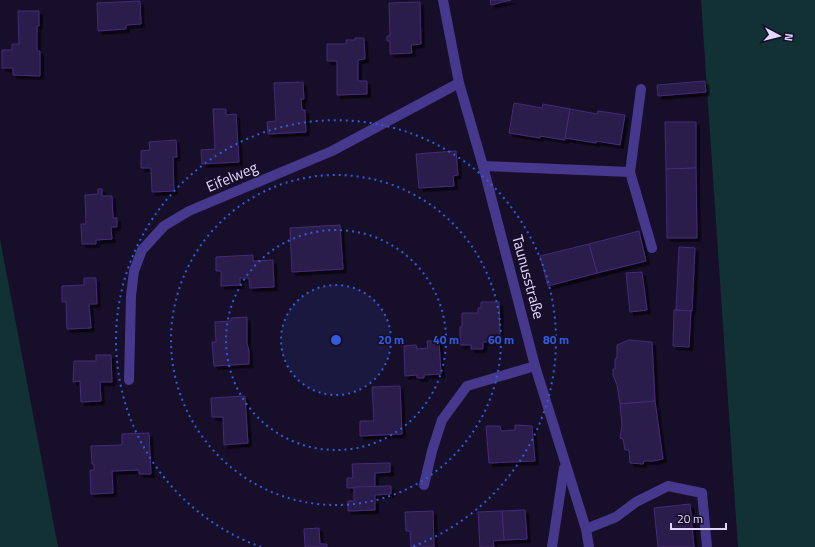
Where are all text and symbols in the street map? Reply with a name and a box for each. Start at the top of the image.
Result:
north arrow [759,16,799,56]
text: N [781,32,797,42]
street label: Eifelweg [202,155,261,198]
street label: Taunusstraße [506,232,551,321]
text: 20 m [378,330,404,349]
text: 40 m [433,330,459,349]
text: 60 m [488,330,514,349]
text: 80 m [543,330,569,349]
centre of rings [329,333,343,347]
scale bar [671,505,726,531]
text: 20 m [677,509,703,528]

